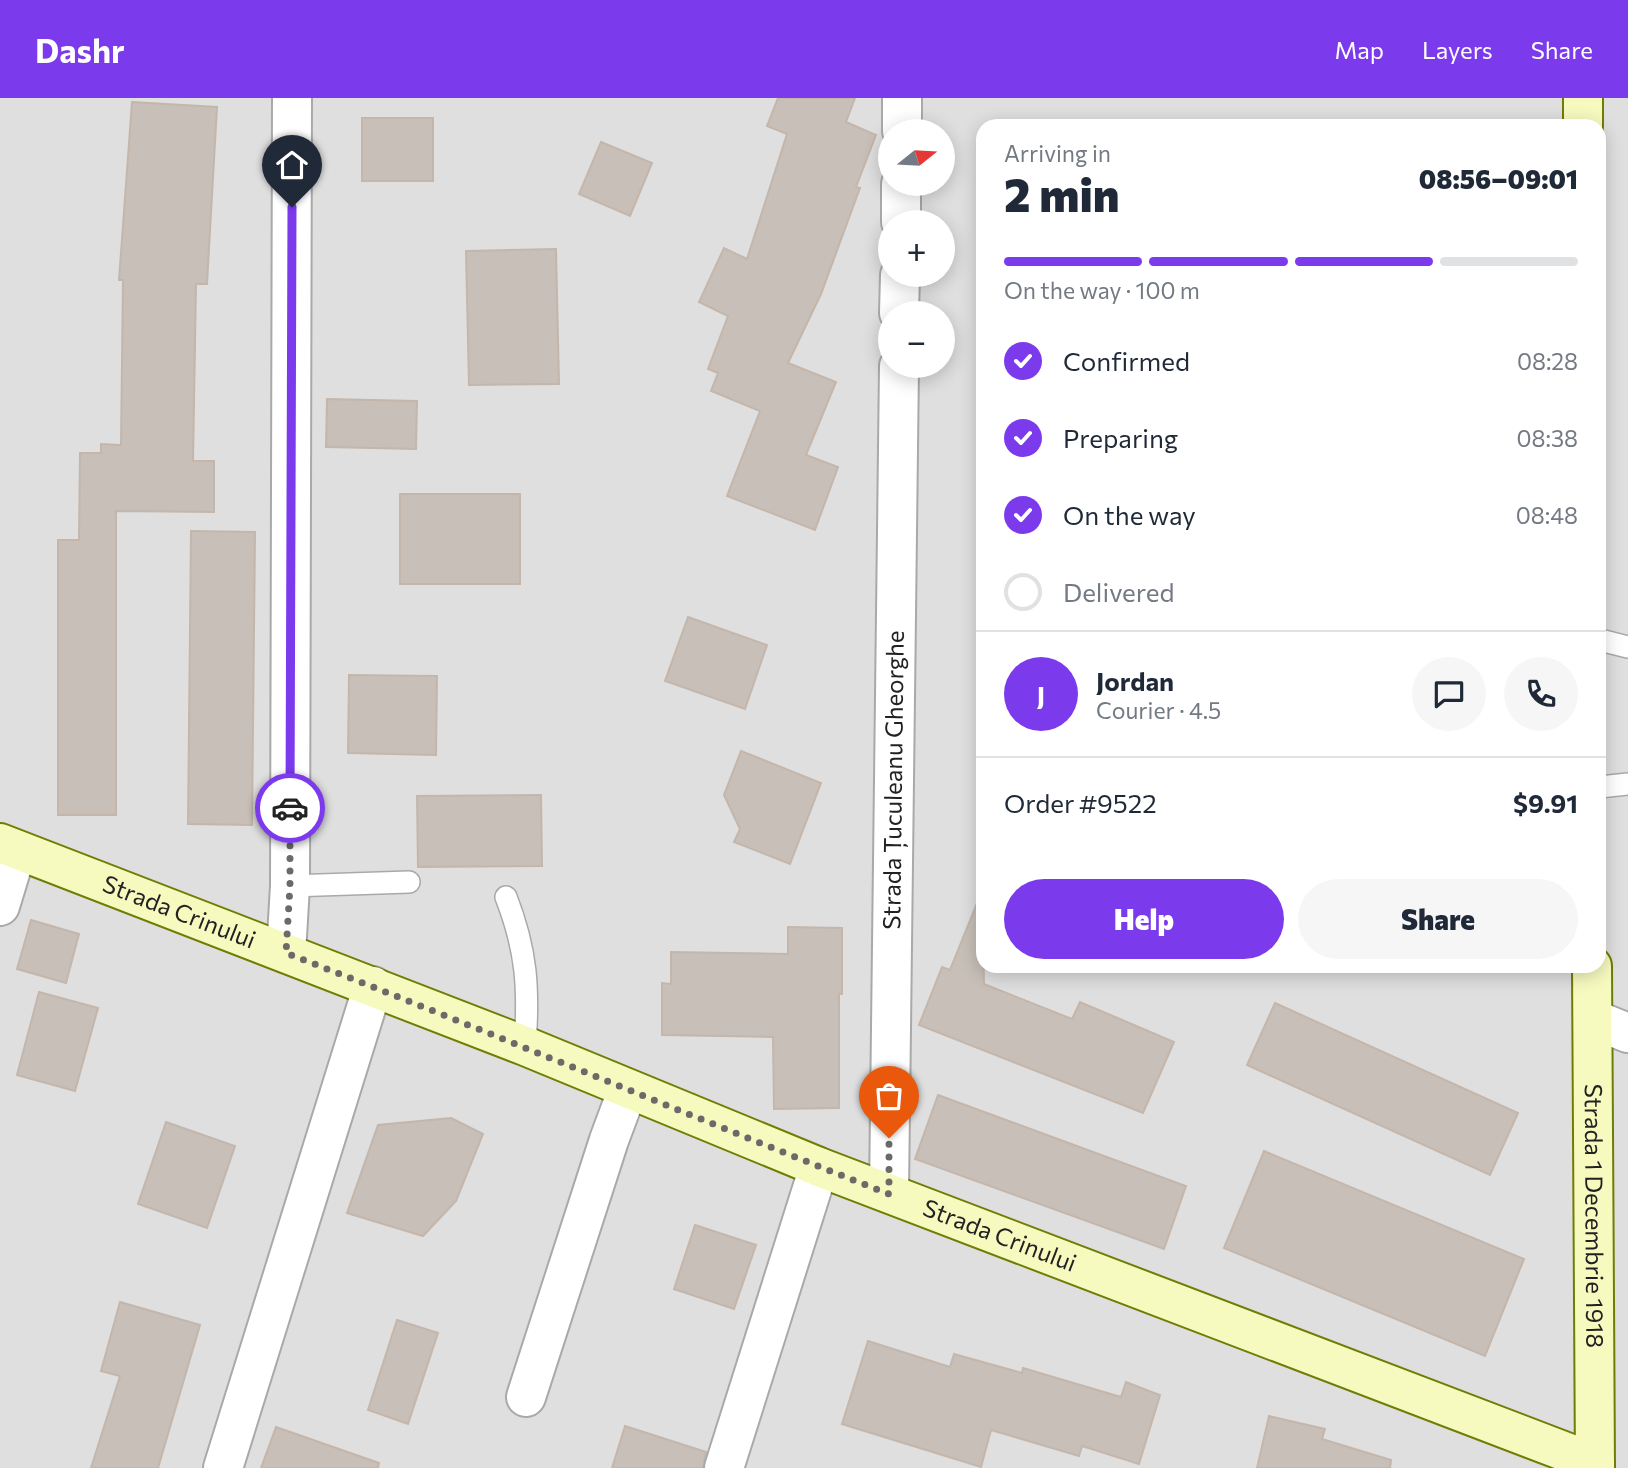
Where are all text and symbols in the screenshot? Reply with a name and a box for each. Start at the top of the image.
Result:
text: Dashr [35,29,125,70]
text: Map [1335,35,1384,64]
text: Layers [1422,35,1493,64]
text: Share [1531,35,1593,64]
north arrow [878,119,956,196]
map controls [878,119,955,378]
pin [262,135,322,207]
text: Arriving in [1004,139,1111,167]
icon: home [273,146,311,184]
text: 08:56–09:01 [1419,163,1578,194]
text: 2 min [1004,165,1120,221]
button: + [878,210,955,287]
text: On the way · 100 m [1004,276,1200,304]
button: − [878,301,955,378]
icon: check [1004,342,1042,380]
text: Confirmed [1063,345,1190,376]
text: 08:28 [1517,347,1578,375]
icon: check [1004,419,1042,457]
text: Preparing [1063,422,1178,453]
text: 08:38 [1517,424,1578,452]
icon: check [1004,496,1042,534]
text: On the way [1063,499,1196,530]
text: 08:48 [1516,501,1578,529]
text: Delivered [1063,576,1174,607]
street label: Strada Țuculeanu Gheorghe [876,630,909,930]
button: chat [1412,657,1486,731]
button: phone [1504,657,1578,731]
text: Jordan [1096,665,1174,696]
text: J [1037,679,1045,710]
text: Courier · 4.5 [1096,696,1221,724]
courier [255,773,325,843]
text: Order #9522 [1004,787,1157,818]
text: $9.91 [1513,787,1578,818]
icon: car [271,789,309,827]
street label: Strada Crinului [99,868,260,954]
button: Help [1004,879,1284,959]
button: Share [1298,879,1578,959]
pin [859,1066,919,1138]
icon: bag [870,1077,908,1115]
street label: Strada 1 Decembrie 1918 [1580,1084,1610,1348]
street label: Strada Crinului [919,1192,1081,1277]

